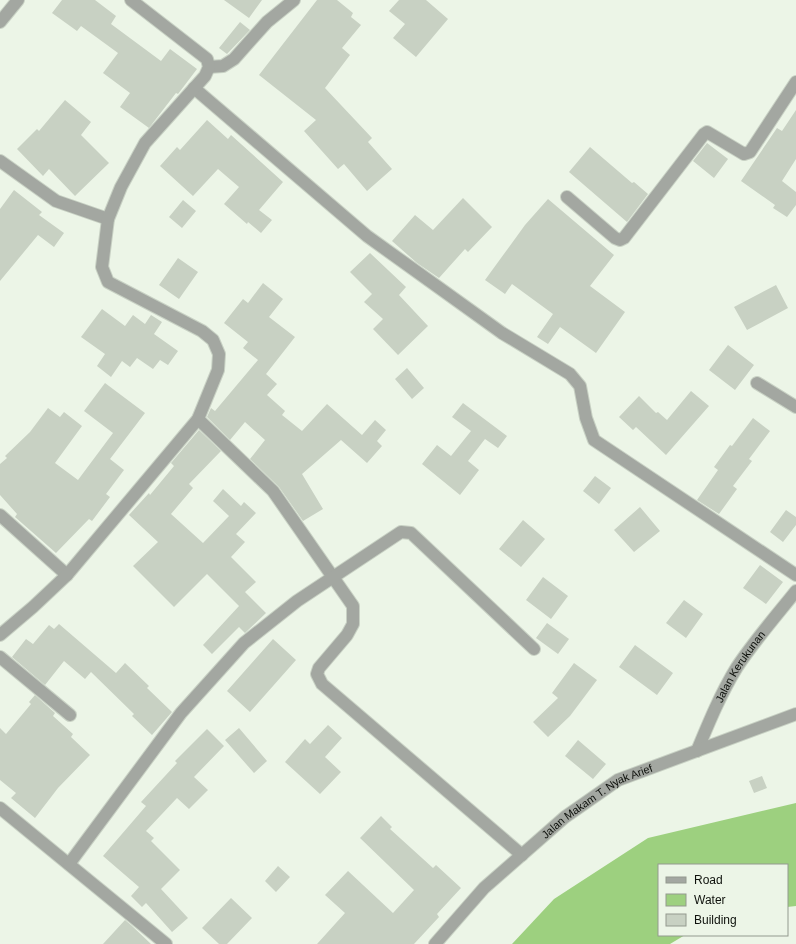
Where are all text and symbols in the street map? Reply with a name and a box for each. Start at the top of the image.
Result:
street label: Jalan Kerukunan [713,628,767,704]
street label: Jalan Makam T. Nyak Arief [539,761,655,841]
legend [658,864,788,936]
text: Road [694,873,723,887]
text: Water [694,893,726,907]
text: Building [694,913,737,927]

